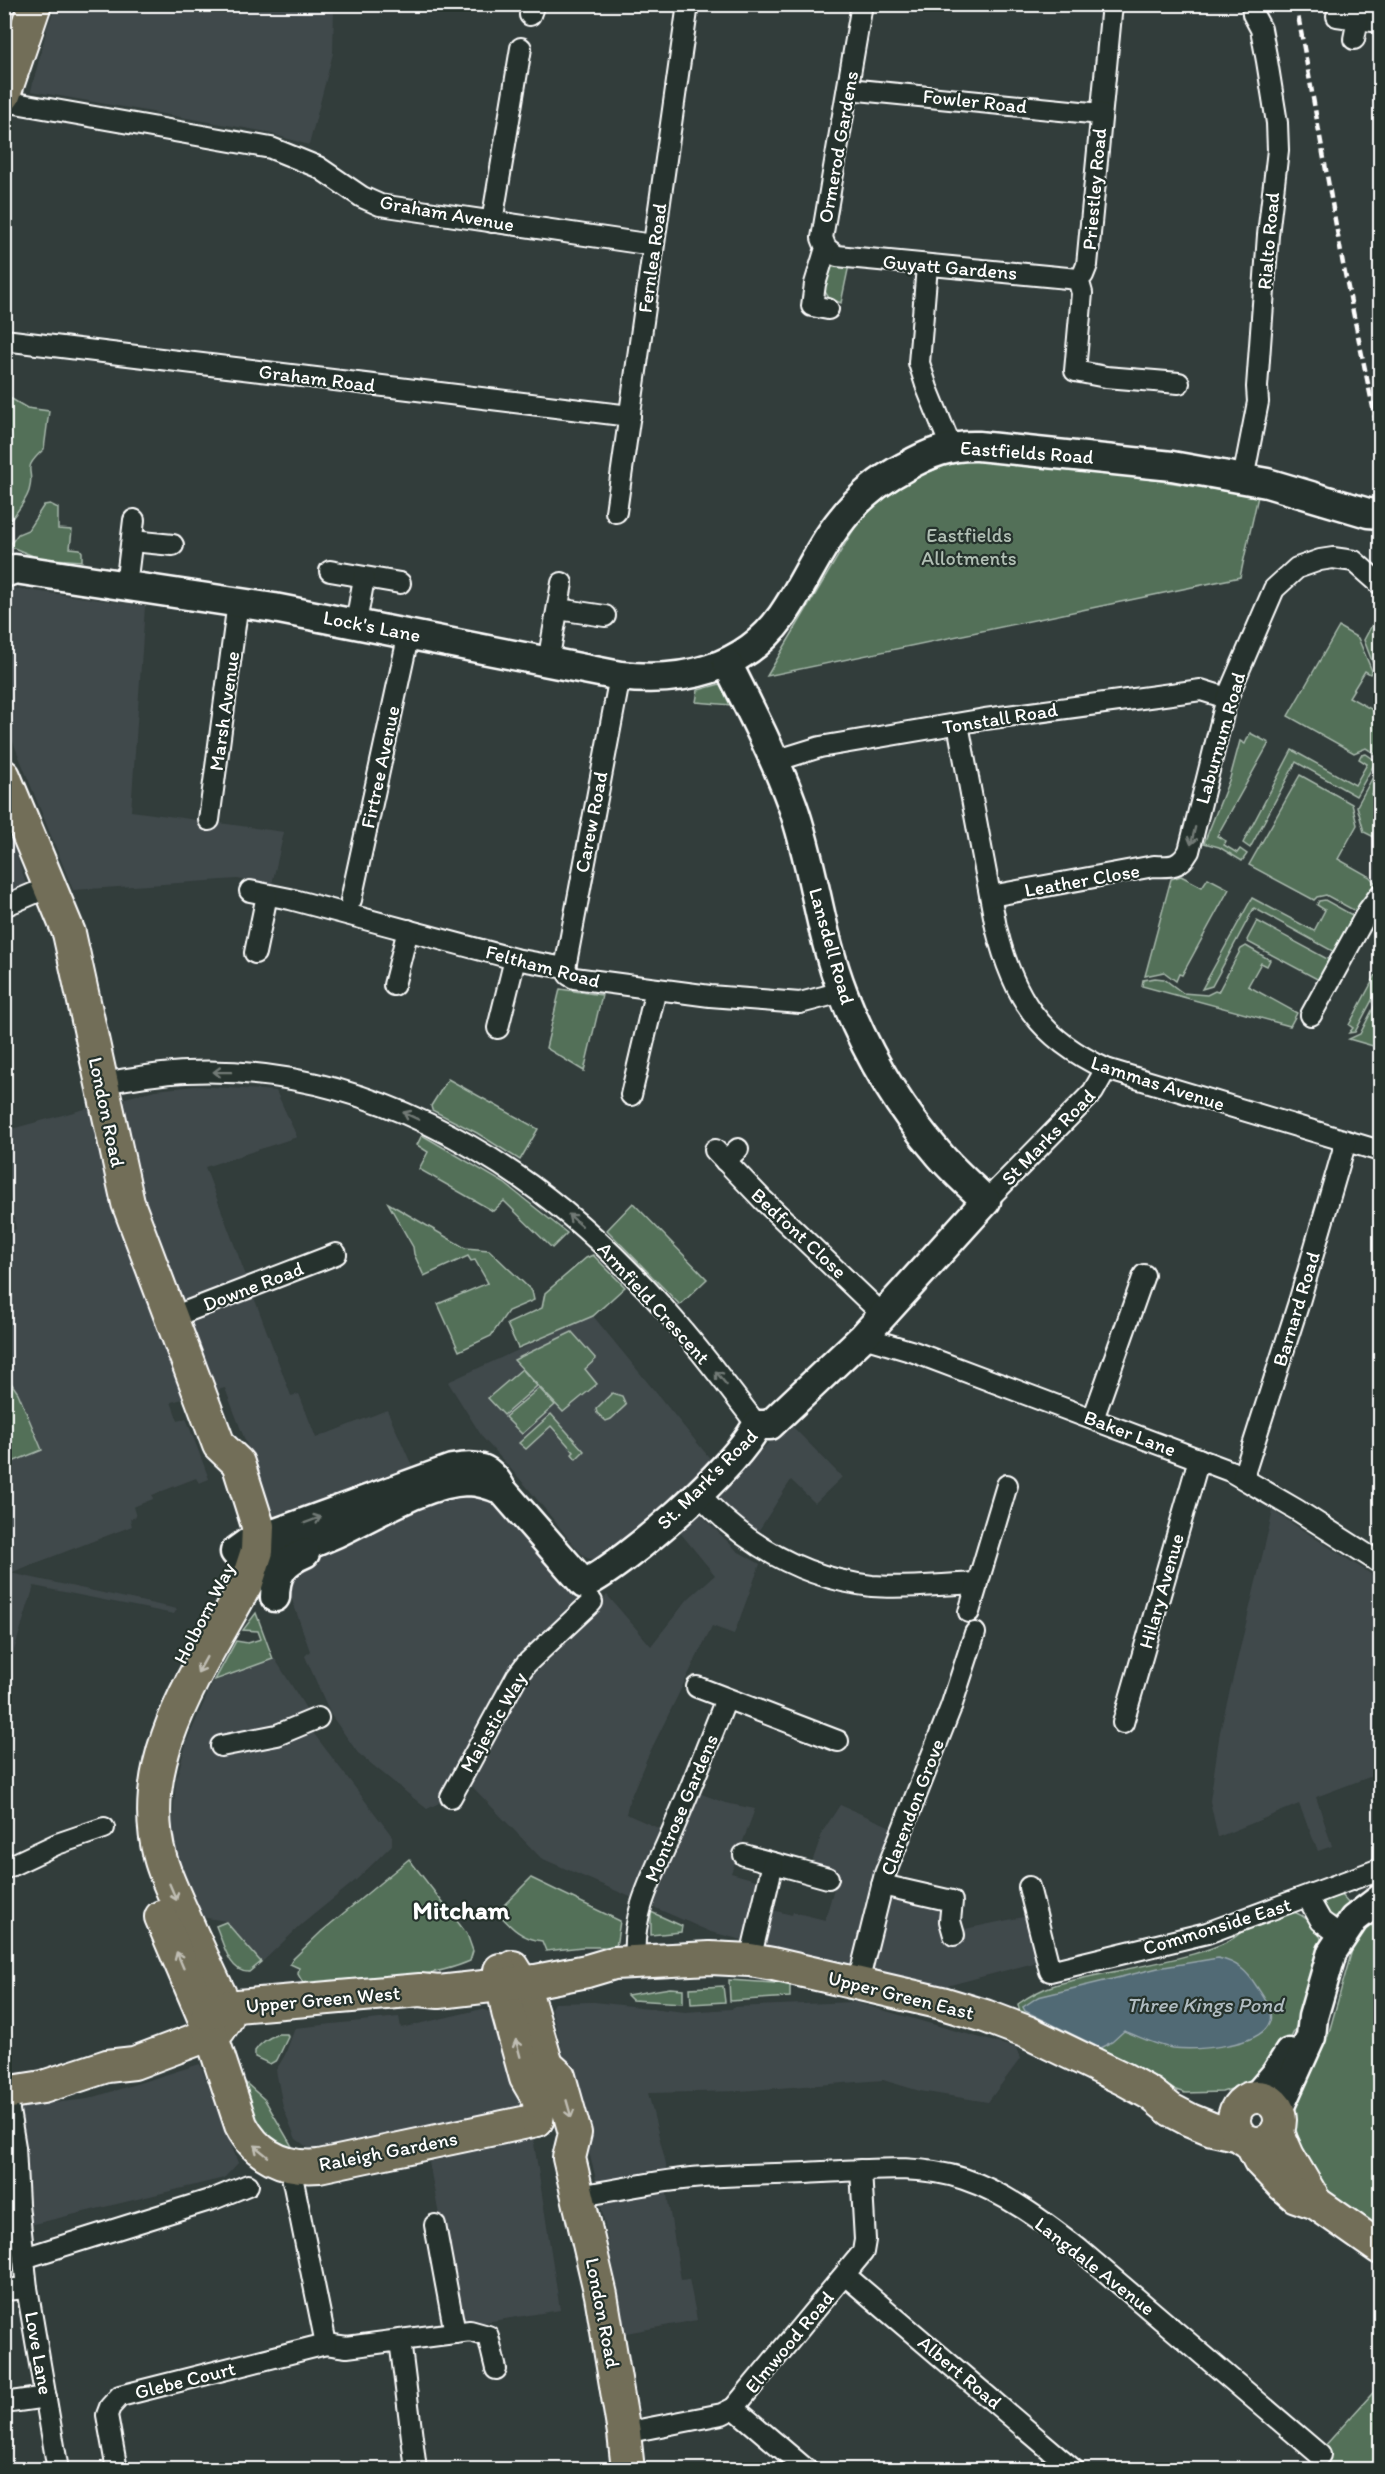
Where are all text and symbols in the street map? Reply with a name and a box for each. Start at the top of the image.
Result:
street label: Ormerod Gardens [813,69,863,225]
street label: Fowler Road [922,84,1028,118]
street label: Priestley Road [1077,127,1111,251]
street label: Graham Avenue [378,189,516,237]
street label: Rialto Road [1252,191,1284,291]
street label: Fernlea Road [632,201,672,315]
street label: Guyatt Gardens [882,249,1018,285]
street label: Graham Road [257,359,377,397]
street label: Eastfields Road [959,435,1095,469]
park label: Eastfields Allotments [921,523,1017,570]
street label: Lock's Lane [321,605,423,647]
street label: Marsh Avenue [204,650,244,772]
street label: Laburnum Road [1190,669,1250,807]
street label: Tonstall Road [941,697,1059,739]
street label: Firtree Avenue [355,703,405,831]
street label: Carew Road [569,769,613,875]
one-way arrow [1186,826,1198,845]
street label: Leather Close [1023,858,1141,902]
street label: Lansdell Road [804,885,860,1007]
street label: Feltham Road [483,939,603,993]
street label: Lammas Avenue [1088,1050,1228,1116]
street label: London Road [84,1055,130,1169]
one-way arrow [213,1067,233,1078]
street label: St Marks Road [996,1084,1100,1190]
one-way arrow [402,1110,420,1121]
street label: Bedfont Close [746,1183,852,1283]
one-way arrow [568,1213,583,1227]
street label: Armfield Crescent [593,1237,715,1369]
street label: Barnard Road [1267,1248,1325,1369]
street label: Downe Road [199,1256,307,1316]
one-way arrow [715,1371,728,1387]
street label: Baker Lane [1081,1404,1179,1462]
street label: St. Mark's Road [652,1423,763,1534]
one-way arrow [303,1513,322,1524]
street label: Hilary Avenue [1133,1531,1189,1651]
street label: Holborn Way [168,1558,240,1668]
one-way arrow [196,1656,208,1673]
street label: Majestic Way [455,1667,532,1777]
street label: Montrose Gardens [639,1730,723,1886]
street label: Clarendon Grove [875,1735,949,1879]
one-way arrow [168,1883,179,1901]
street label: Commonside East [1140,1892,1294,1960]
district label: Mitcham [412,1894,510,1926]
one-way arrow [174,1952,185,1970]
street label: Upper Green East [825,1965,977,2025]
street label: Upper Green West [245,1980,401,2018]
water label: Three Kings Pond [1126,1992,1285,2017]
one-way arrow [512,2039,523,2058]
one-way arrow [564,2099,575,2118]
street label: Raleigh Gardens [317,2126,459,2176]
one-way arrow [253,2144,269,2157]
street label: Langdale Avenue [1030,2212,1160,2320]
street label: London Road [581,2256,625,2370]
street label: Elmwood Road [739,2286,839,2398]
street label: Love Lane [20,2309,58,2397]
street label: Albert Road [913,2330,1007,2414]
street label: Glebe Court [132,2356,238,2404]

